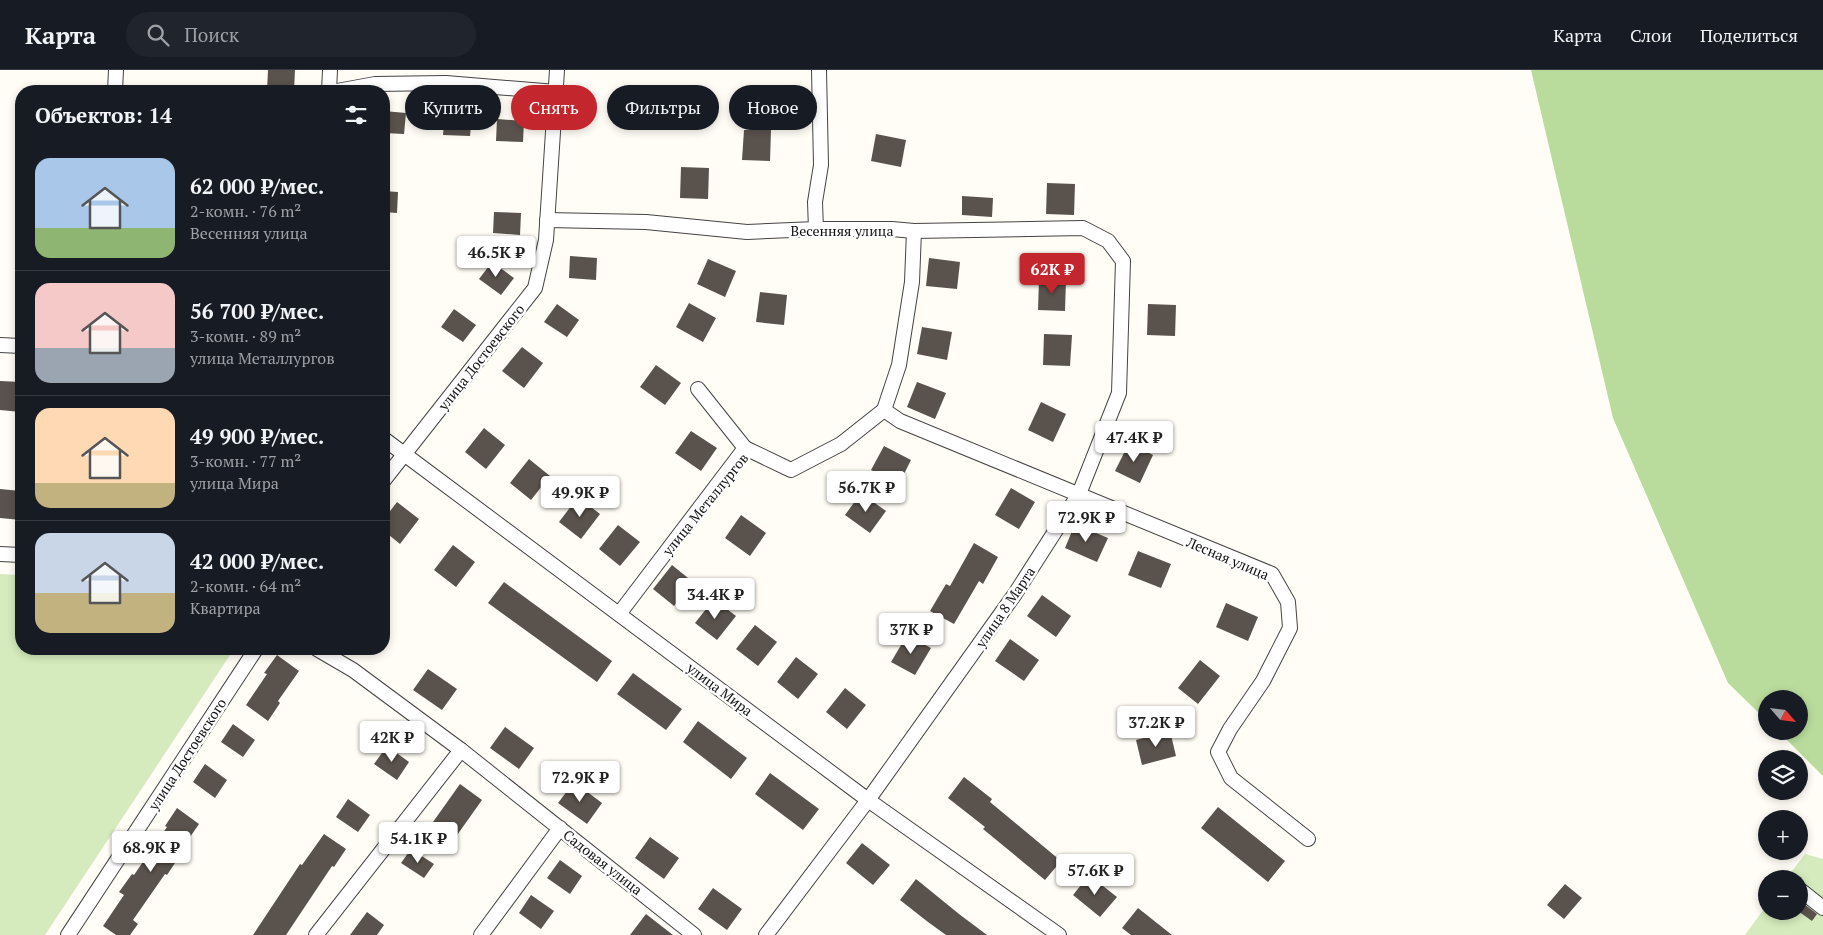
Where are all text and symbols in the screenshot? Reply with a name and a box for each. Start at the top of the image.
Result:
search box [126,12,476,57]
text: Карта [25,19,96,51]
icon: search [144,21,172,49]
text: Поиск [184,22,239,47]
text: Карта [1553,23,1602,47]
text: Слои [1630,23,1672,47]
text: Поделиться [1700,23,1798,47]
chip: Купить [405,85,501,130]
chip: Снять [511,85,597,130]
chip: Фильтры [607,85,719,130]
chip: Новое [729,85,817,130]
text: Объектов: 14 [35,101,172,129]
icon: filters [342,101,370,129]
text: 62 000 ₽/мес. [190,172,324,200]
icon: home [75,178,135,238]
text: 2-комн. · 76 m² [190,200,301,222]
street label: Весенняя улица [791,221,893,240]
text: Весенняя улица [190,222,308,244]
pin: 46.5K ₽ [450,236,542,278]
text: 46.5K ₽ [468,241,524,263]
pin: 62K ₽ [1017,252,1087,295]
text: 62K ₽ [1031,258,1073,280]
text: 56 700 ₽/мес. [190,297,324,325]
street label: улица Достоевского [433,300,529,415]
icon: home [75,303,135,363]
text: 3-комн. · 89 m² [190,325,301,347]
text: улица Металлургов [190,347,335,369]
pin: 47.4K ₽ [1088,420,1180,463]
text: 49 900 ₽/мес. [190,422,324,450]
text: 47.4K ₽ [1106,426,1162,448]
icon: home [75,428,135,488]
street label: улица Металлургов [657,449,752,560]
text: 3-комн. · 77 m² [190,450,301,472]
pin: 56.7K ₽ [820,470,912,513]
text: улица Мира [190,472,279,494]
pin: 49.9K ₽ [534,476,626,518]
text: 56.7K ₽ [838,476,894,498]
text: 49.9K ₽ [552,481,608,503]
pin: 72.9K ₽ [1040,500,1132,543]
text: 72.9K ₽ [1058,506,1114,528]
street label: Лесная улица [1183,532,1272,584]
text: 42 000 ₽/мес. [190,547,324,575]
icon: home [75,553,135,613]
street label: улица 8 Марта [970,563,1039,652]
text: 2-комн. · 64 m² [190,575,301,597]
pin: 34.4K ₽ [669,578,761,620]
text: 34.4K ₽ [687,583,743,605]
text: Квартира [190,597,261,619]
pin: 37K ₽ [876,612,946,655]
text: 37K ₽ [890,618,932,640]
street label: улица Мира [682,657,757,720]
north arrow [1758,690,1808,740]
map controls [1758,690,1808,920]
street label: улица Достоевского [143,694,230,814]
pin: 37.2K ₽ [1110,706,1202,748]
text: 37.2K ₽ [1128,711,1184,733]
pin: 42K ₽ [357,720,427,763]
text: 42K ₽ [371,726,413,748]
button: layers [1758,750,1808,800]
pin: 72.9K ₽ [534,760,626,803]
text: 72.9K ₽ [552,766,608,788]
button: + [1758,810,1808,860]
pin: 54.1K ₽ [372,822,464,864]
street label: Садовая улица [559,825,647,899]
text: 54.1K ₽ [390,827,446,849]
pin: 68.9K ₽ [105,830,197,873]
text: 68.9K ₽ [123,836,179,858]
pin: 57.6K ₽ [1049,854,1141,896]
text: 57.6K ₽ [1067,859,1123,881]
button: − [1758,870,1808,920]

